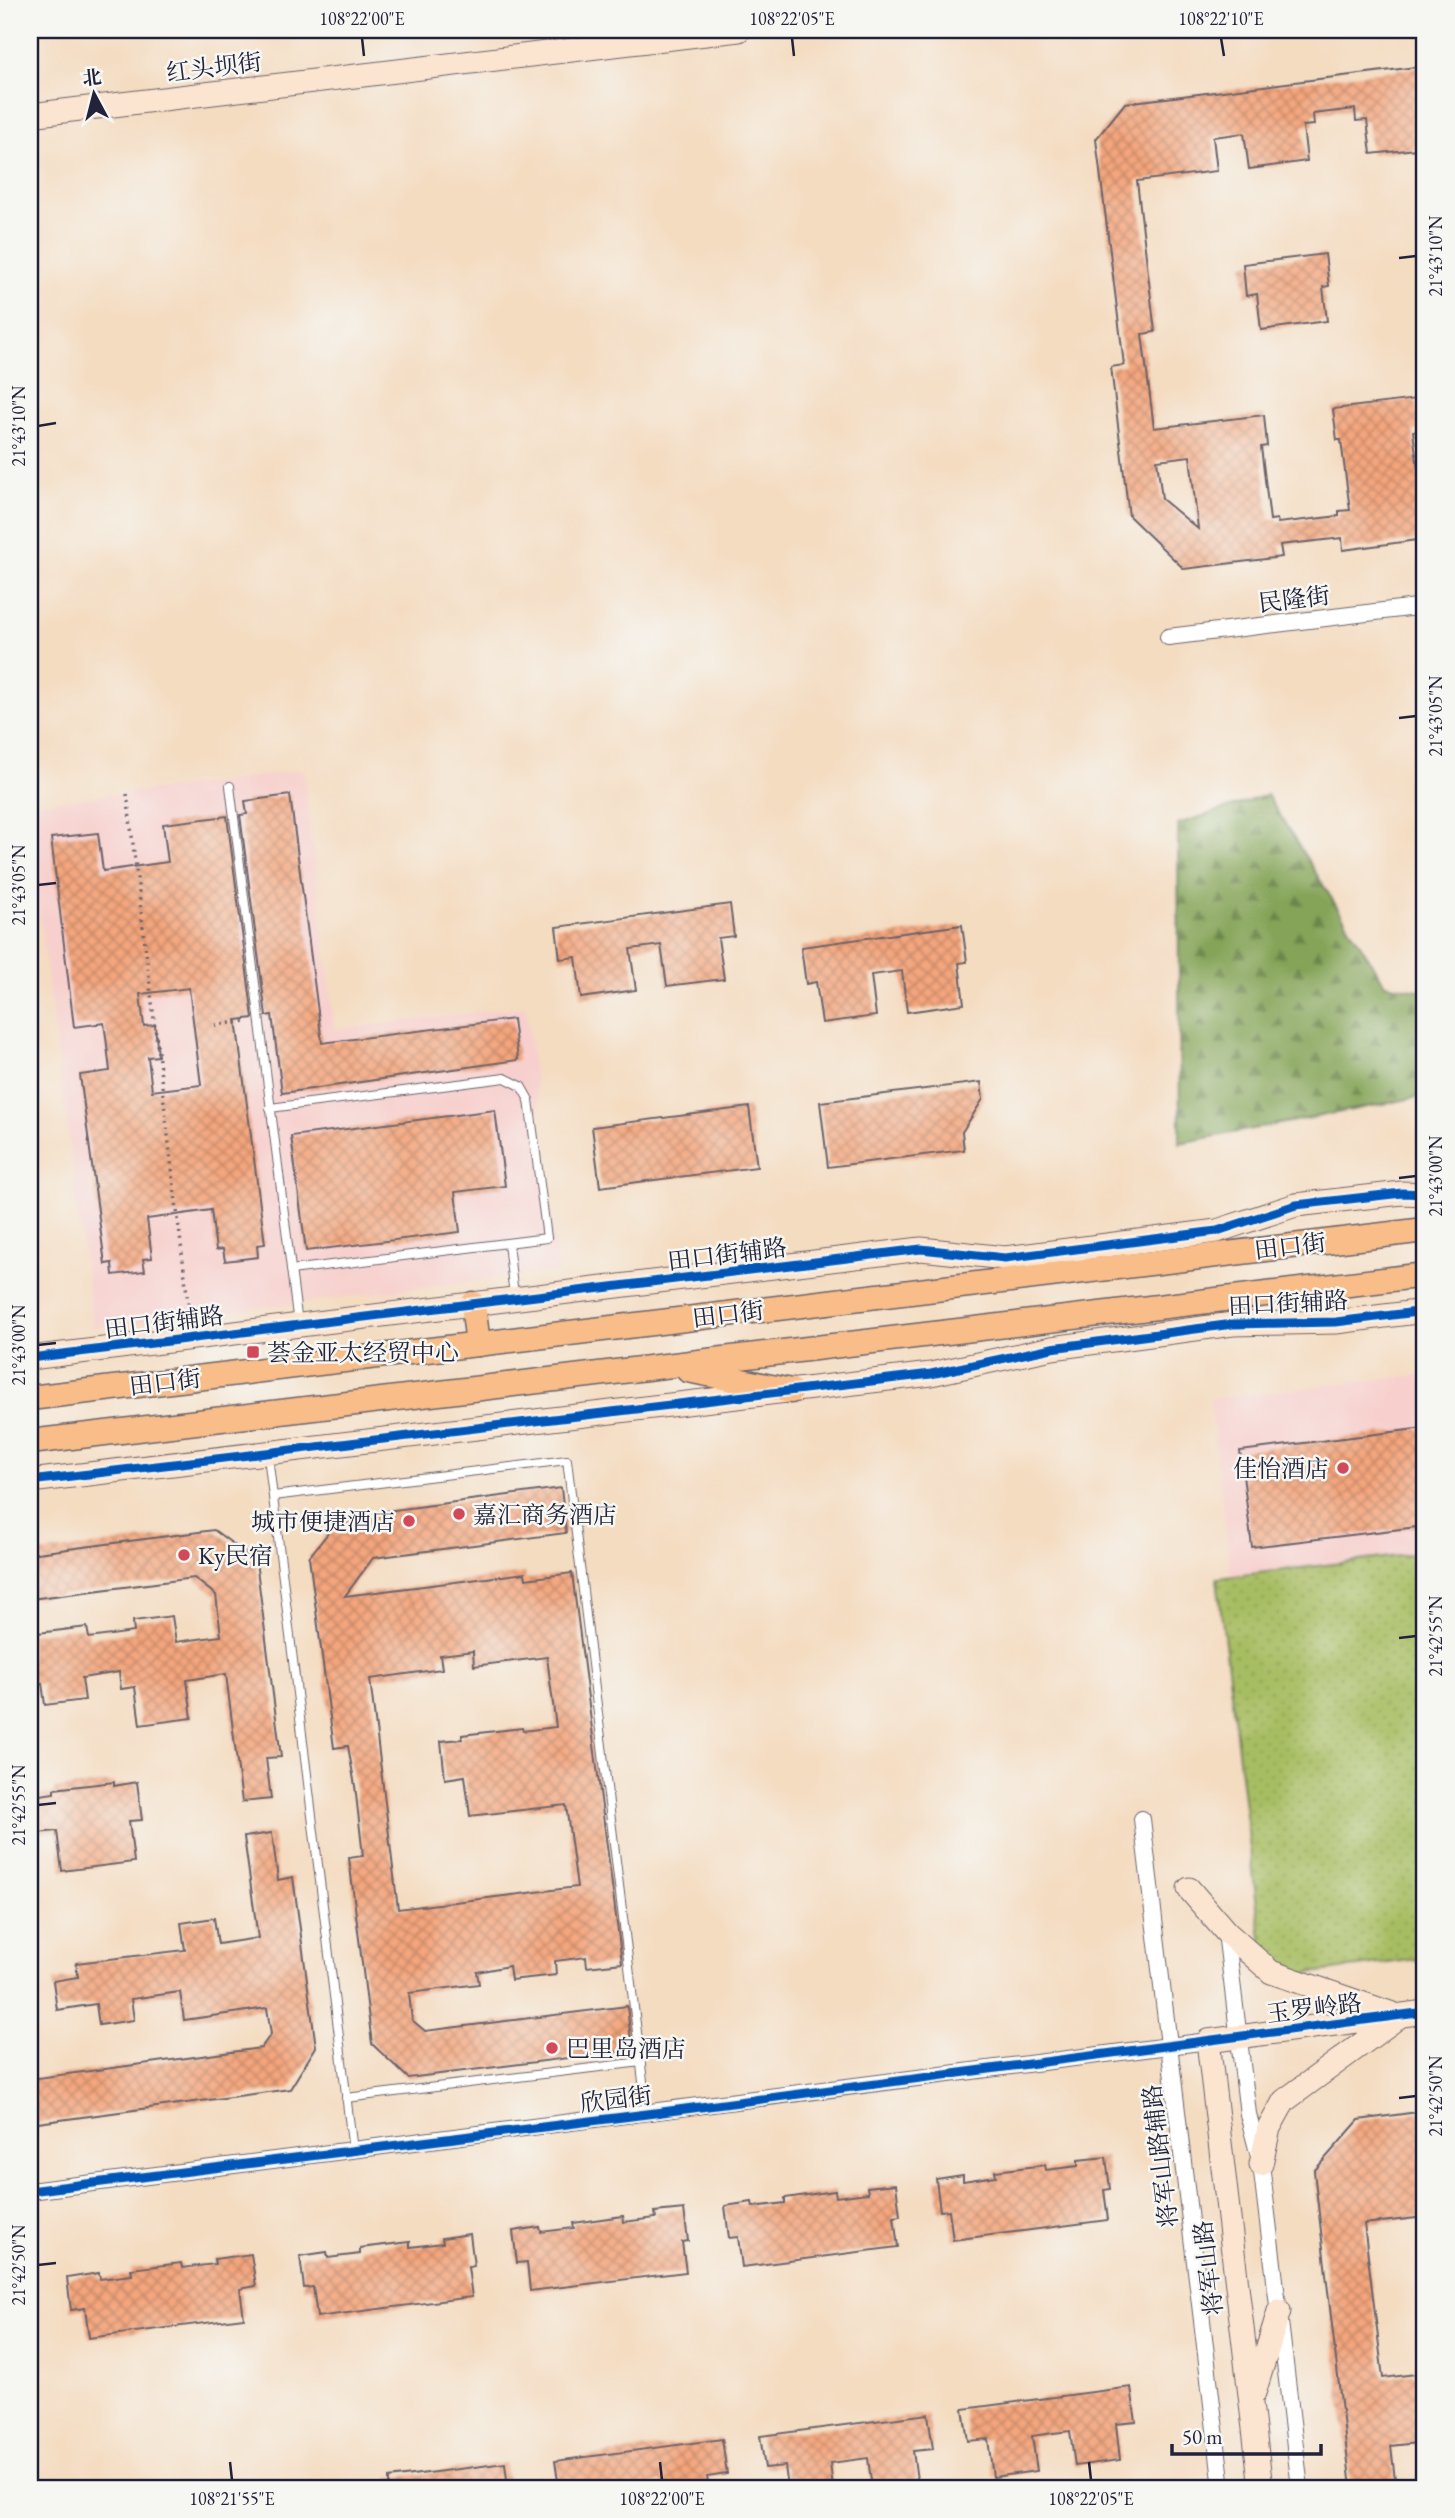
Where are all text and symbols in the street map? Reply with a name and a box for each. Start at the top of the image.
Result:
text: 108°22'00"E [319,7,405,30]
text: 108°22'05"E [749,7,835,30]
text: 108°22'10"E [1178,7,1264,30]
street label: 红头坝街 [164,46,264,88]
north arrow [60,60,130,130]
text: 北 [81,64,103,91]
text: 21°43'10"N [1424,215,1447,296]
text: 21°43'10"N [7,385,30,466]
street label: 民隆街 [1256,579,1332,619]
text: 21°43'05"N [1424,675,1447,756]
text: 21°43'05"N [7,844,30,925]
text: 21°43'00"N [1424,1135,1447,1216]
street label: 田口街 [1252,1226,1328,1266]
street label: 田口街辅路 [666,1231,788,1277]
street label: 田口街辅路 [1227,1284,1349,1322]
street label: 田口街 [690,1294,766,1334]
street label: 田口街辅路 [103,1299,225,1345]
text: 21°43'00"N [7,1304,30,1385]
place label: 荟金亚太经贸中心 [267,1337,459,1368]
marker: 荟金亚太经贸中心 [245,1344,261,1360]
street label: 田口街 [127,1362,203,1402]
place label: 佳怡酒店 [1233,1453,1329,1484]
marker: 佳怡酒店 [1335,1460,1351,1476]
place label: 嘉汇商务酒店 [473,1499,617,1530]
place label: 城市便捷酒店 [251,1506,395,1537]
marker: 嘉汇商务酒店 [451,1506,467,1522]
marker: 城市便捷酒店 [401,1513,417,1529]
place label: Ky民宿 [198,1540,273,1571]
marker: Ky民宿 [176,1547,192,1563]
text: 21°42'55"N [1424,1595,1447,1676]
text: 21°42'55"N [7,1764,30,1845]
street label: 玉罗岭路 [1264,1987,1364,2029]
place label: 巴里岛酒店 [566,2033,686,2064]
marker: 巴里岛酒店 [544,2040,560,2056]
text: 21°42'50"N [1424,2055,1447,2136]
street label: 欣园街 [578,2079,654,2119]
street label: 将军山路辅路 [1136,2083,1184,2229]
street label: 将军山路 [1187,2218,1229,2318]
text: 21°42'50"N [7,2224,30,2305]
scale bar [1172,2413,1320,2457]
text: 50 m [1182,2423,1223,2450]
text: 108°21'55"E [189,2487,275,2510]
text: 108°22'00"E [619,2487,705,2510]
text: 108°22'05"E [1048,2487,1134,2510]

